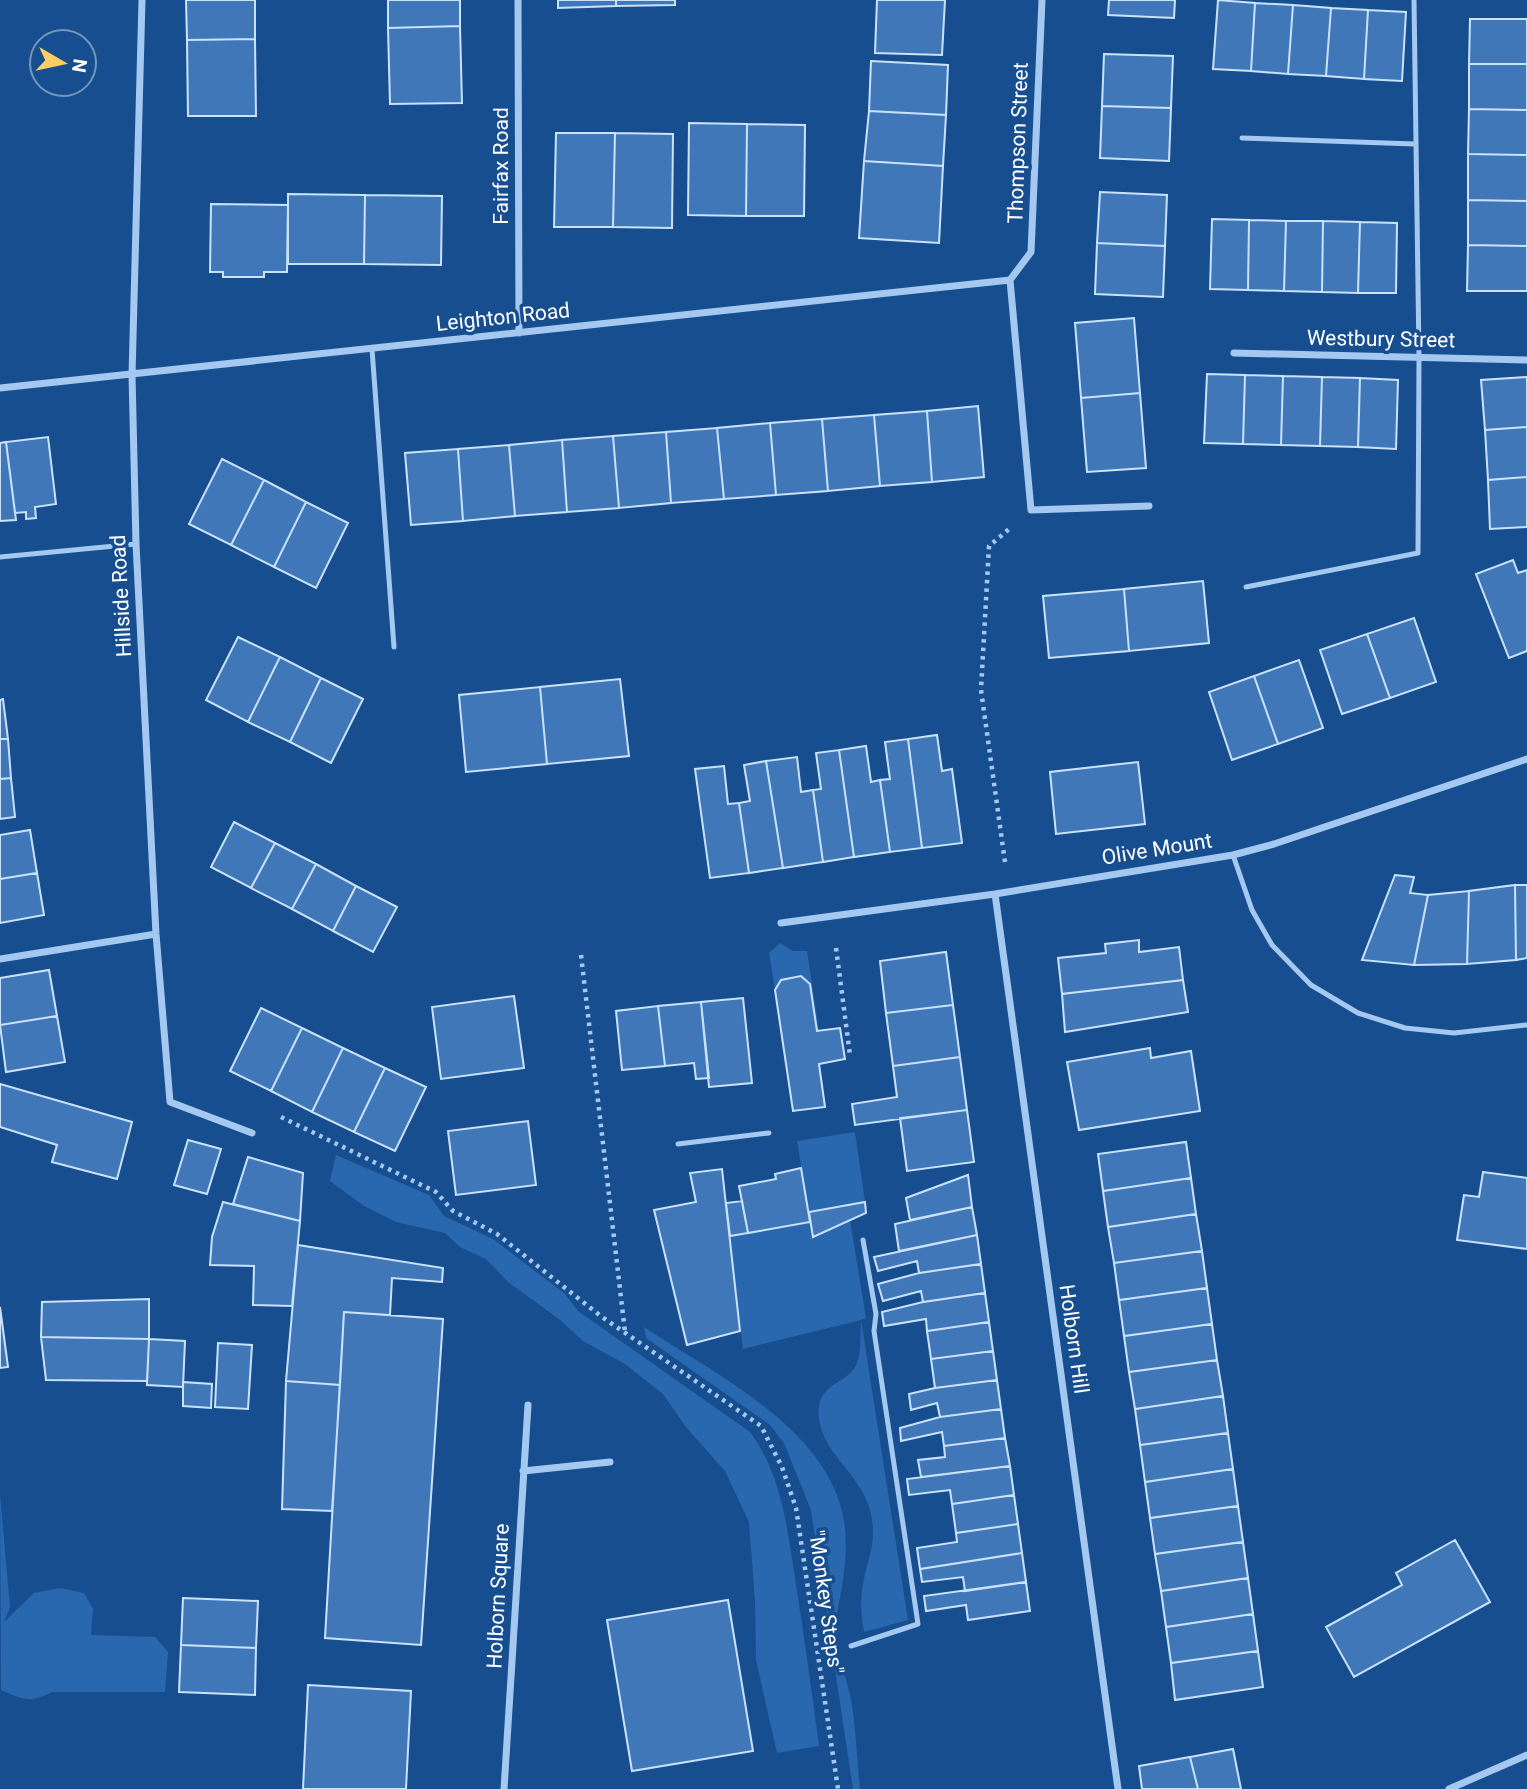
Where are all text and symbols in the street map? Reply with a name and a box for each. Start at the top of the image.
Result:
north arrow [28,28,98,98]
text: N [67,57,92,74]
street label: Thompson Street [1003,62,1033,224]
street label: Fairfax Road [489,107,513,225]
street label: Leighton Road [435,298,571,336]
street label: Westbury Street [1307,326,1456,352]
street label: Hillside Road [106,534,136,658]
street label: Olive Mount [1100,828,1214,870]
street label: Holborn Hill [1054,1283,1094,1395]
street label: Holborn Square [482,1523,514,1669]
street label: "Monkey Steps" [804,1529,848,1675]

